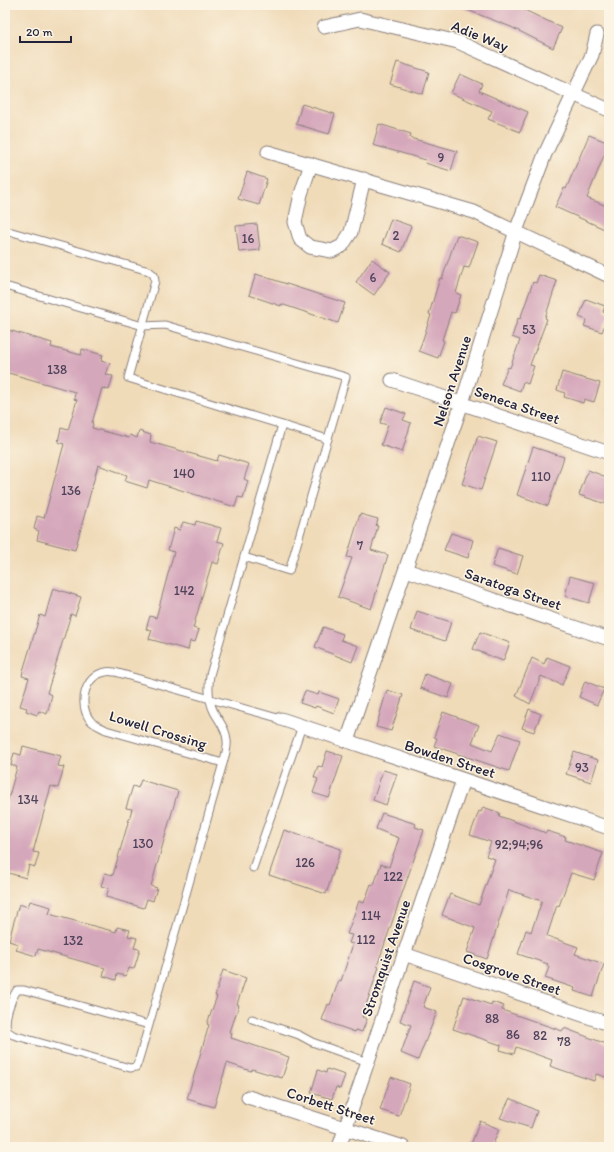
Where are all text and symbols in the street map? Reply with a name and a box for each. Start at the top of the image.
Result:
street label: Adie Way [449,16,511,56]
scale bar [20,18,71,44]
text: 20 m [26,25,53,39]
house number: 9 [438,150,445,165]
house number: 2 [393,228,400,243]
house number: 16 [242,231,255,246]
house number: 6 [370,270,377,285]
house number: 53 [522,322,536,337]
street label: Nelson Avenue [429,333,475,429]
house number: 138 [47,362,67,377]
street label: Seneca Street [472,382,562,428]
house number: 140 [173,466,195,481]
house number: 110 [531,469,551,484]
house number: 136 [61,483,81,498]
house number: 7 [357,538,364,553]
street label: Saratoga Street [462,564,564,614]
house number: 142 [174,583,195,598]
street label: Lowell Crossing [107,707,209,753]
street label: Bowden Street [402,736,498,782]
house number: 93 [575,760,589,775]
house number: 134 [18,792,39,807]
house number: 130 [132,836,154,851]
house number: 92;94;96 [495,837,543,852]
house number: 126 [295,855,315,870]
house number: 122 [383,869,403,884]
street label: Stromquist Avenue [358,897,414,1019]
house number: 114 [361,908,381,923]
house number: 112 [357,932,376,947]
house number: 132 [63,933,83,948]
street label: Cosgrove Street [461,949,564,999]
house number: 88 [485,1011,499,1026]
house number: 86 [506,1027,520,1042]
house number: 82 [533,1028,547,1043]
house number: 78 [557,1034,571,1049]
street label: Corbett Street [284,1083,378,1129]

